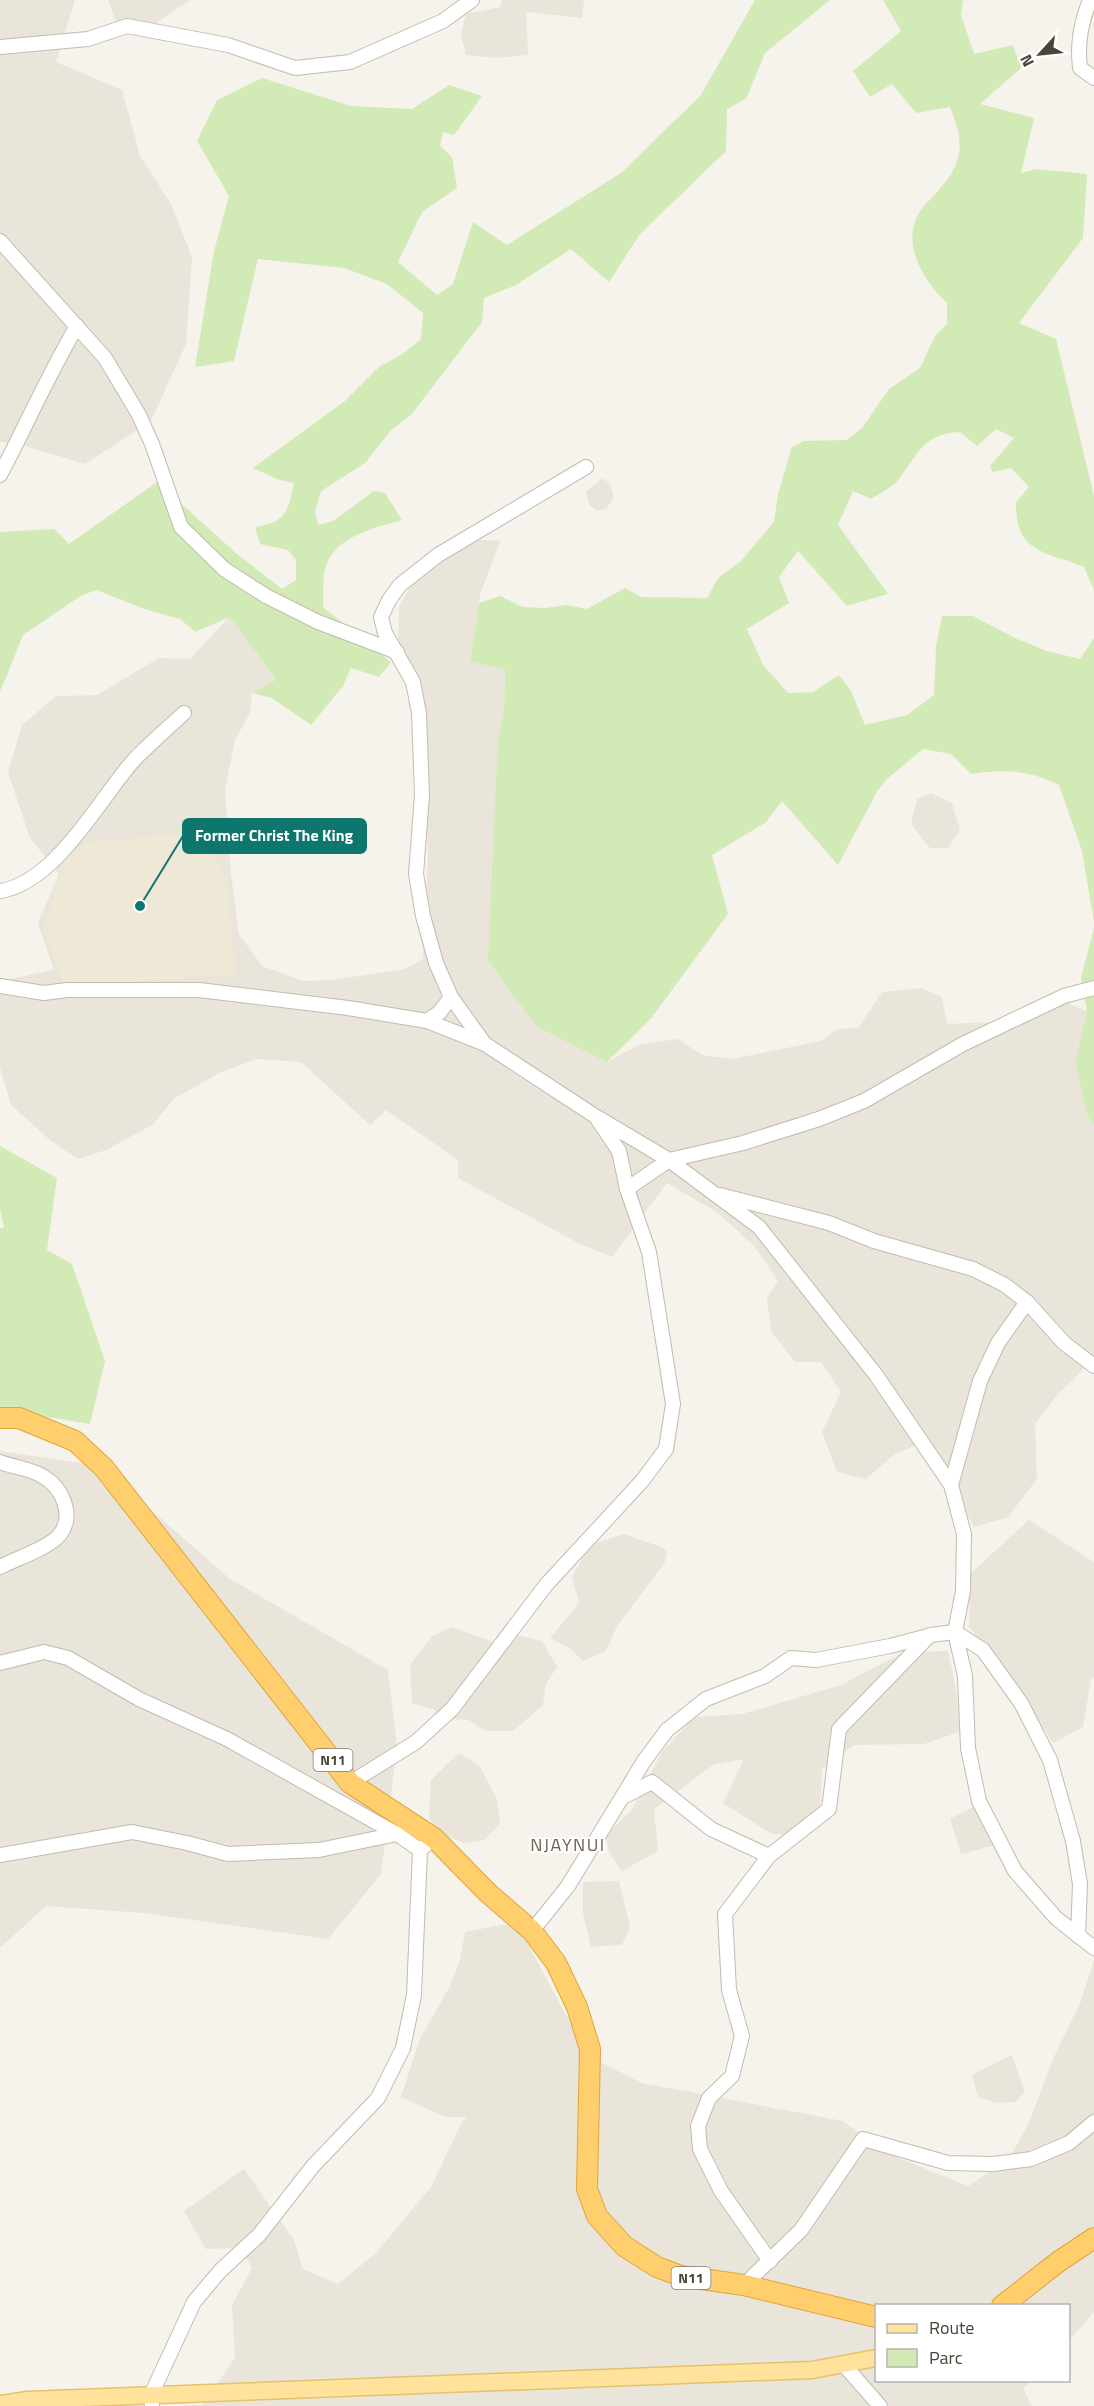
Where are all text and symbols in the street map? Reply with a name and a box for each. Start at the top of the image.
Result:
north arrow [1010,24,1070,84]
text: N [1013,50,1040,71]
callout: Former Christ The King [183,819,366,853]
text: Former Christ The King [195,823,354,847]
road number: N11 [314,1749,352,1771]
district label: NJAYNUI [530,1831,606,1858]
road number: N11 [672,2267,710,2289]
legend [875,2304,1070,2382]
text: Route [929,2314,974,2341]
text: Parc [929,2344,963,2371]

